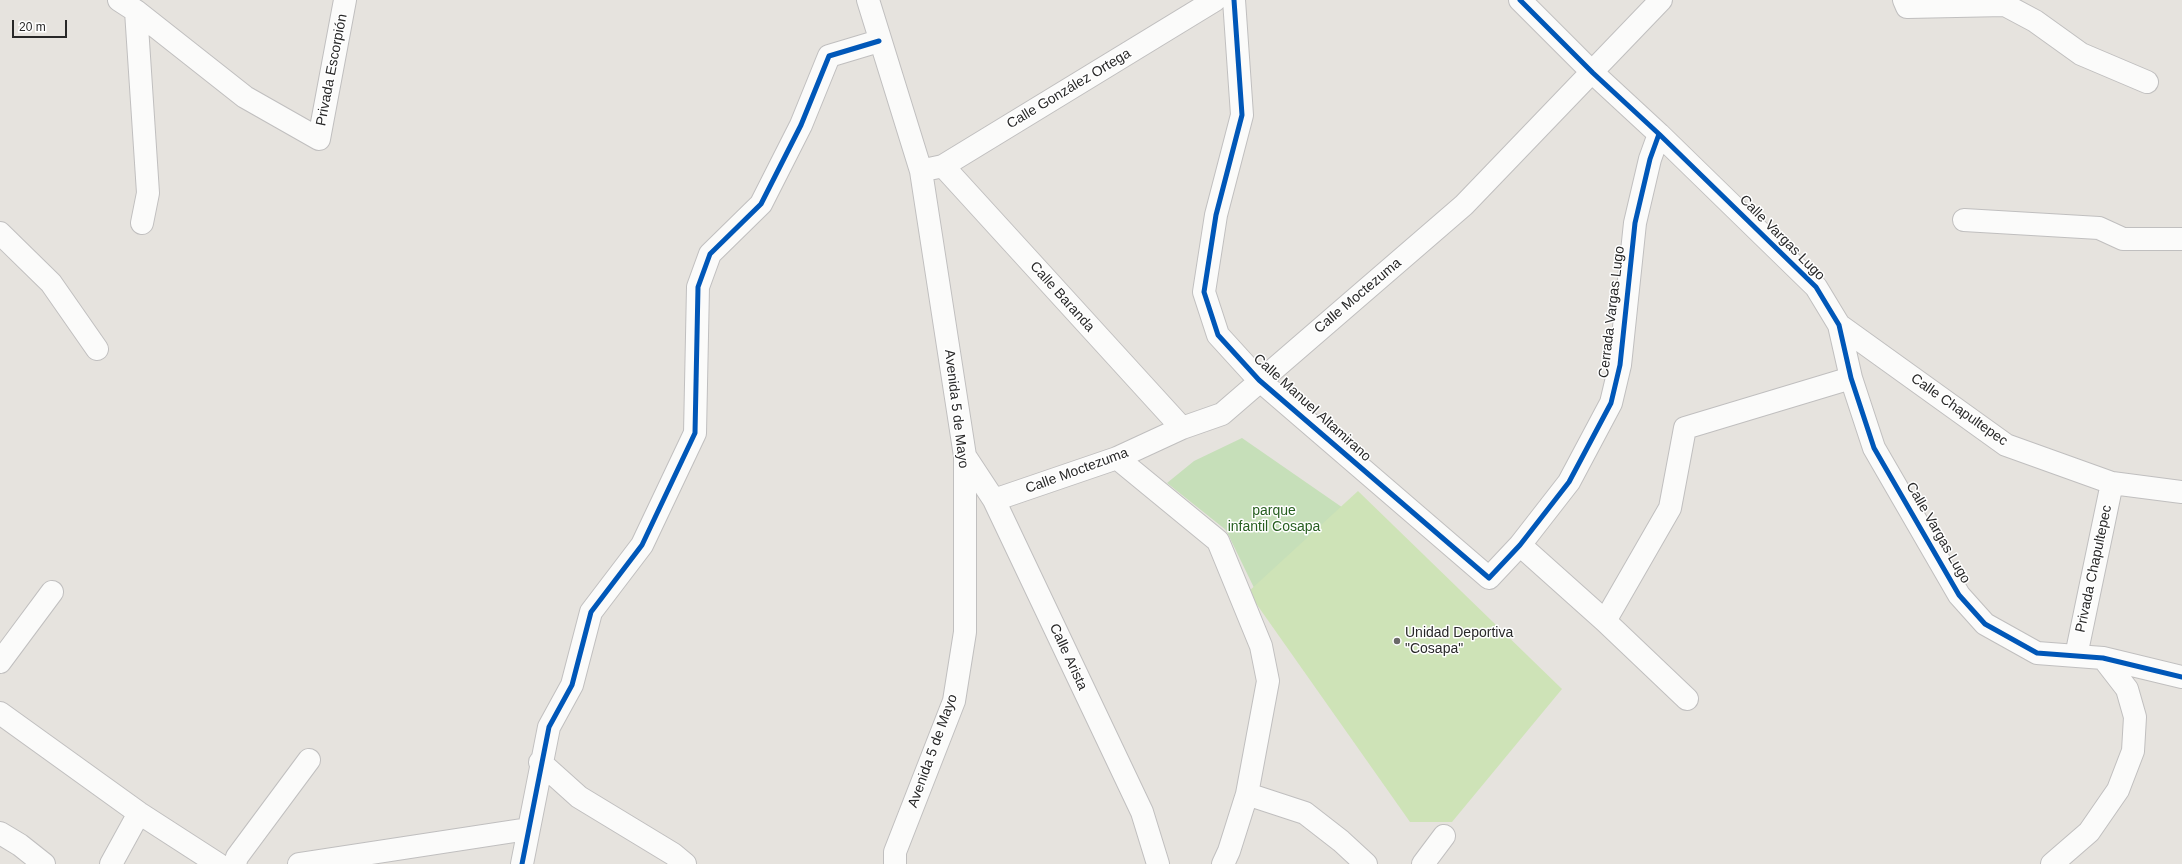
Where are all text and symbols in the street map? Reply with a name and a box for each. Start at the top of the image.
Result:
scale bar [14,12,69,38]
street label: Privada Escorpión [313,13,351,127]
text: 20 m [19,20,46,34]
street label: Calle González Ortega [1004,45,1134,133]
street label: Calle Vargas Lugo [1736,192,1828,284]
street label: Cerrada Vargas Lugo [1596,245,1628,379]
street label: Calle Moctezuma [1311,255,1405,337]
street label: Calle Baranda [1026,258,1098,336]
street label: Avenida 5 de Mayo [940,349,972,469]
street label: Calle Manuel Altamirano [1250,351,1374,465]
street label: Calle Chapultepec [1907,370,2011,450]
street label: Calle Moctezuma [1023,445,1131,497]
street label: Calle Vargas Lugo [1902,479,1974,587]
park label: parque infantil Cosapa [1228,503,1320,536]
street label: Privada Chapultepec [2072,504,2116,634]
street label: Calle Arista [1045,621,1091,693]
place label: Unidad Deportiva "Cosapa" [1405,625,1513,658]
marker: Unidad Deportiva "Cosapa" [1392,636,1402,646]
street label: Avenida 5 de Mayo [905,692,961,810]

